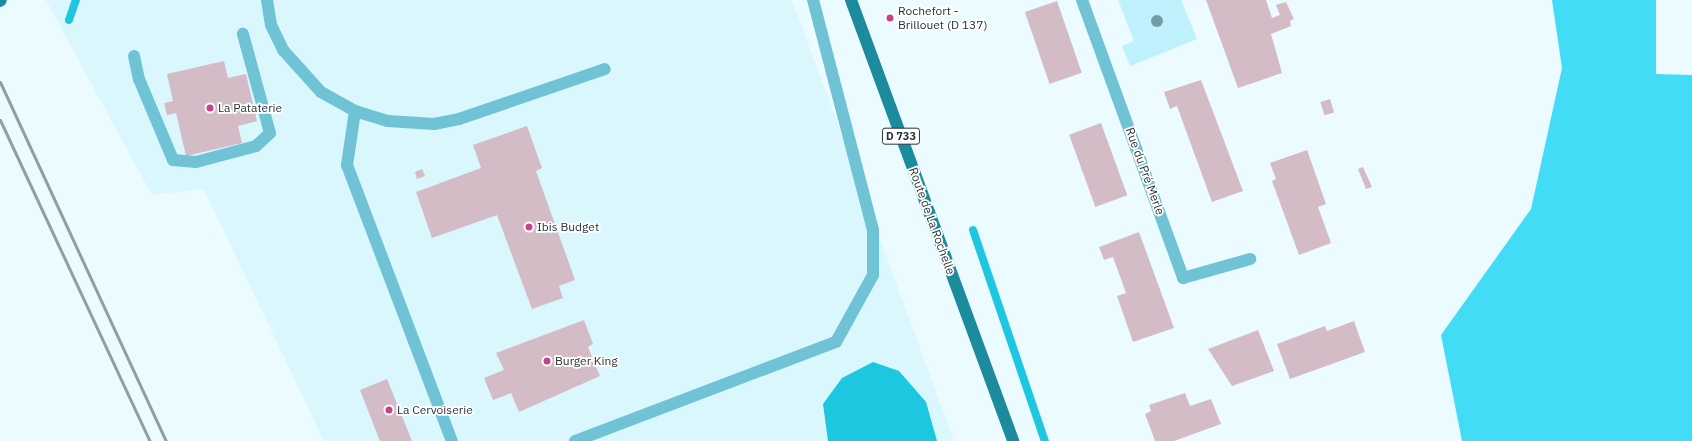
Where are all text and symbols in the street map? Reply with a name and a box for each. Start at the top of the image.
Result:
place label: Rochefort - Brillouet (D 137) [898,4,987,32]
marker: Rochefort - Brillouet (D 137) [885,13,895,23]
place label: La Pataterie [218,101,282,115]
marker: La Pataterie [205,103,215,113]
street label: Rue du Pré Merle [1122,125,1168,217]
road number: D 733 [881,127,921,145]
street label: Route de La Rochelle [906,165,958,277]
place label: Ibis Budget [537,220,599,234]
marker: Ibis Budget [524,222,534,232]
place label: Burger King [555,354,618,368]
marker: Burger King [542,356,552,366]
place label: La Cervoiserie [397,403,473,417]
marker: La Cervoiserie [384,405,394,415]

